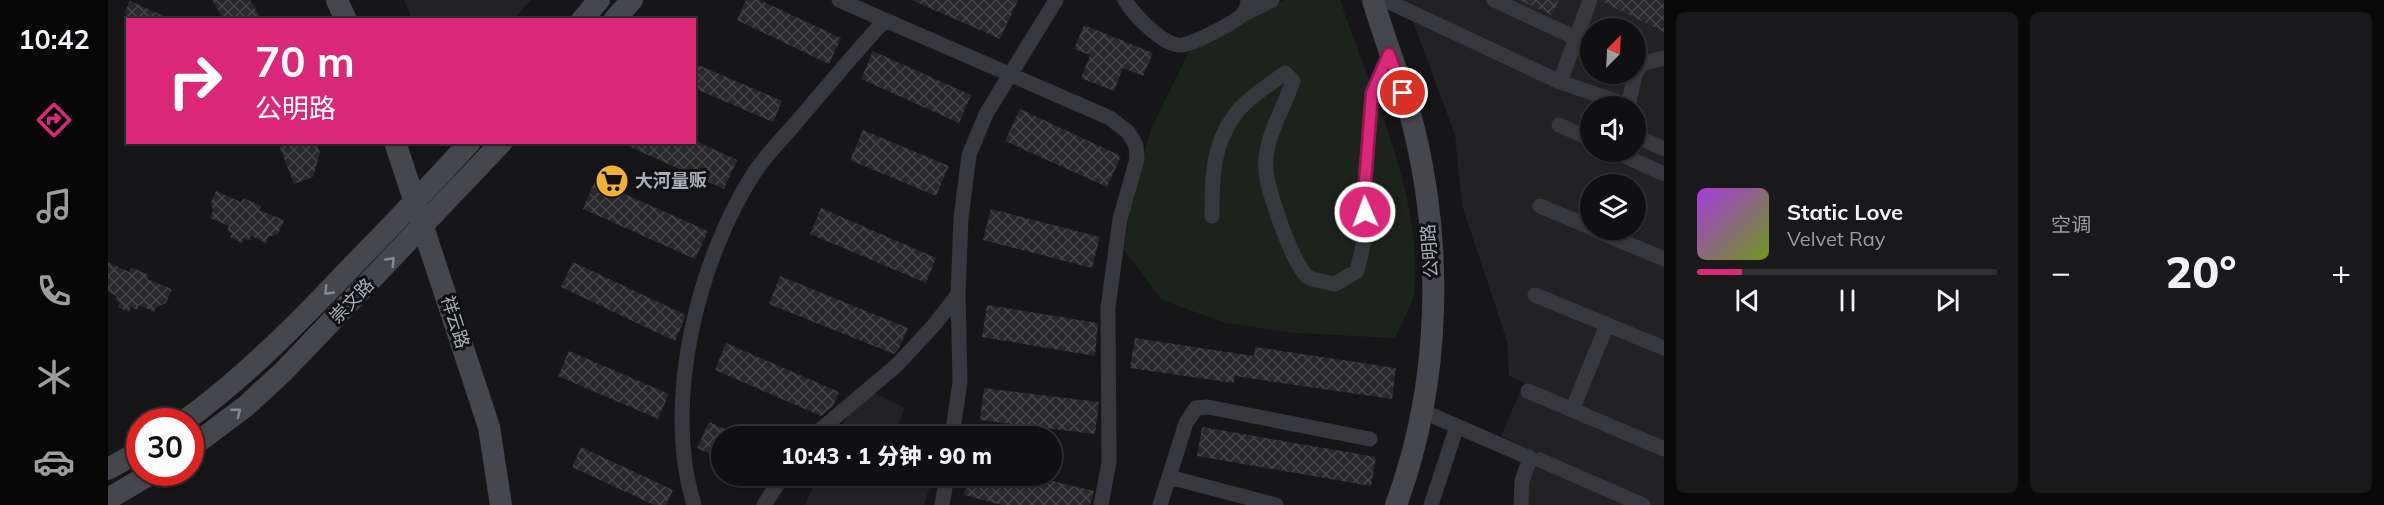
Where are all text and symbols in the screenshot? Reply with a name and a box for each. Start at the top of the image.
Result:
north arrow [1580,18,1646,84]
map controls [1580,18,1646,240]
text: 10:42 [18,22,90,56]
text: 70 m [255,35,355,88]
icon: right [156,42,234,120]
pin [1377,67,1428,118]
icon: arrive [1386,76,1419,109]
text: 公明路 [255,91,336,125]
button: sound [1580,96,1646,162]
icon: directions [33,99,75,141]
supermarket icon: 大河量贩 [594,163,630,199]
place label: 大河量贩 [635,169,707,192]
button: layers [1580,174,1646,240]
position arrow [1333,180,1397,244]
icon: music [33,185,75,227]
text: Static Love [1787,198,1903,226]
text: 空调 [2051,212,2091,237]
street label: 公明路 [1416,223,1443,279]
text: Velvet Ray [1787,226,1885,251]
text: 20° [2165,243,2237,299]
text: − [2051,251,2071,292]
text: + [2331,251,2351,292]
one-way arrow [384,257,395,268]
icon: phone [33,270,75,312]
street label: 崇文路 [325,273,379,328]
icon: previous [1731,284,1764,317]
icon: pause [1831,284,1864,317]
icon: next [1931,284,1964,317]
one-way arrow [324,285,335,295]
street label: 祥云路 [436,293,475,351]
icon: climate [33,356,75,398]
speed limit sign: 30 [126,408,204,486]
one-way arrow [231,409,242,420]
icon: car [33,441,75,483]
text: 10:43 · 1 分钟 · 90 m [781,442,992,470]

